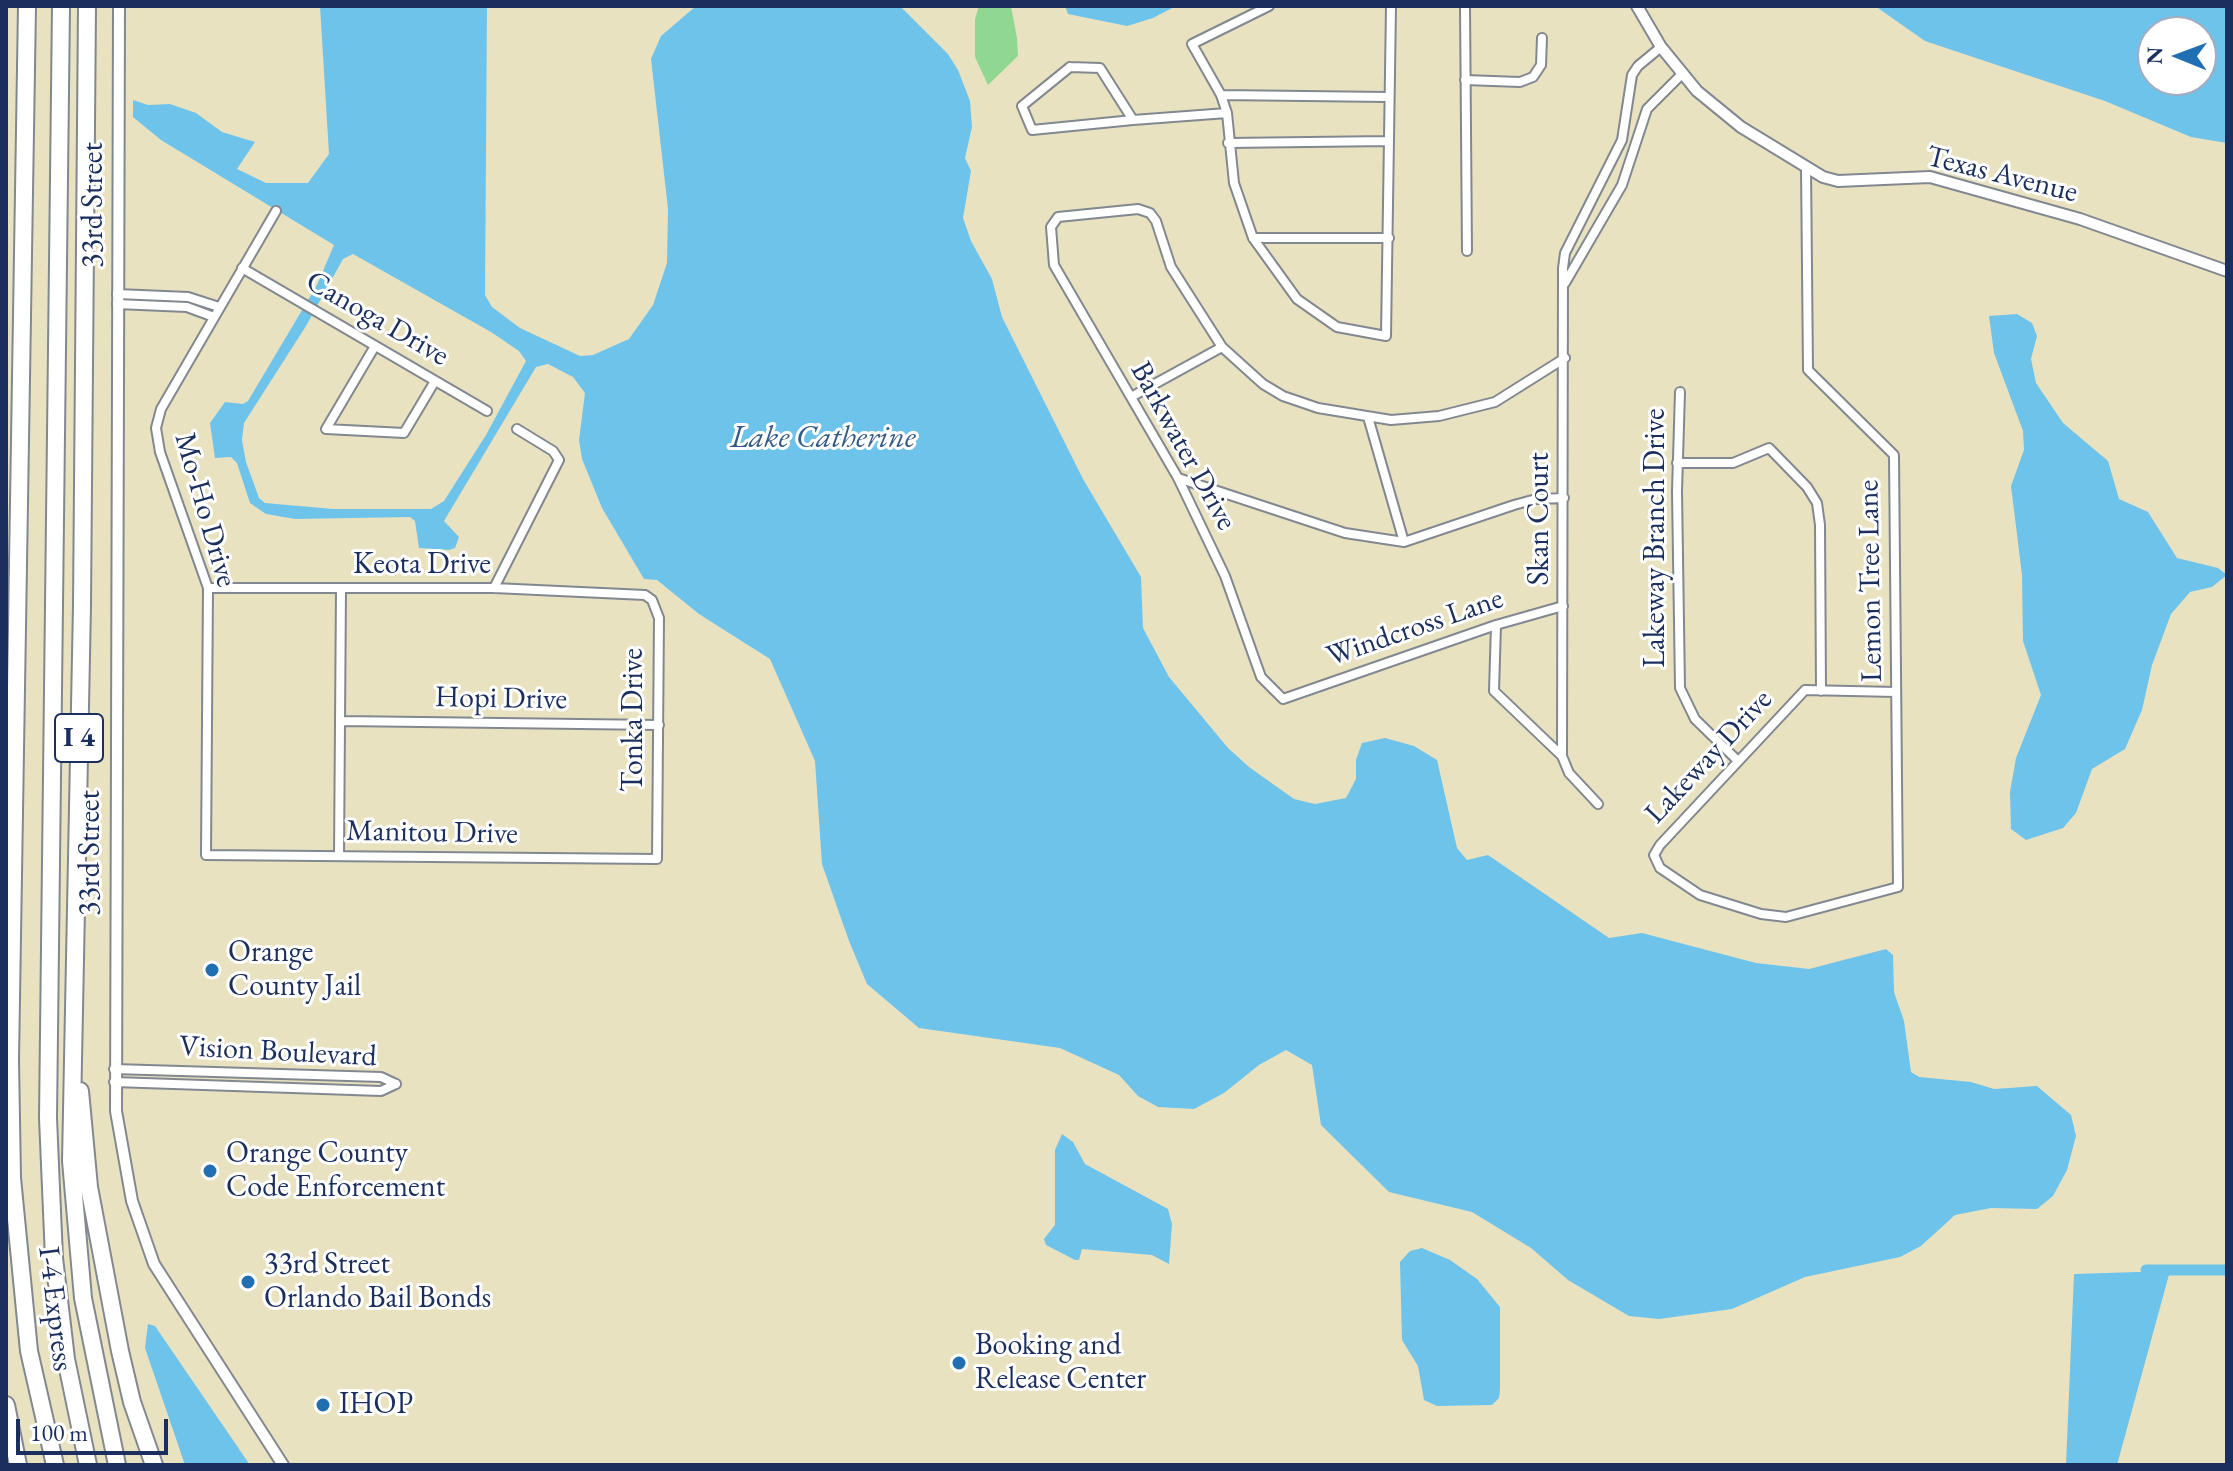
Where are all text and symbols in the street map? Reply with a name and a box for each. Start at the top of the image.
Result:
north arrow [2137,16,2217,96]
text: N [2140,46,2169,65]
street label: Texas Avenue [1923,139,2081,211]
street label: 33rd Street [76,142,112,268]
street label: Canoga Drive [299,264,455,374]
street label: Barkwater Drive [1122,356,1244,536]
street label: Lakeway Branch Drive [1638,408,1674,668]
water label: Lake Catherine [730,419,916,457]
street label: Mo-Ho Drive [166,429,244,591]
street label: Skan Court [1522,452,1558,586]
street label: Lemon Tree Lane [1851,479,1891,683]
street label: Keota Drive [353,547,491,583]
street label: Windcross Lane [1322,581,1508,675]
street label: Tonka Drive [616,648,652,792]
street label: Hopi Drive [435,680,567,718]
street label: Lakeway Drive [1638,682,1780,832]
road number: I 4 [55,714,103,762]
street label: 33rd Street [73,790,109,916]
street label: Manitou Drive [346,814,518,852]
place label: Orange County Jail [228,935,361,1006]
marker: Orange County Jail [203,961,221,979]
street label: Vision Boulevard [178,1029,378,1075]
place label: Orange County Code Enforcement [226,1136,445,1206]
marker: Orange County Code Enforcement [201,1162,219,1180]
street label: I-4 Express [29,1245,81,1373]
place label: 33rd Street Orlando Bail Bonds [264,1247,491,1318]
marker: 33rd Street Orlando Bail Bonds [239,1273,257,1291]
place label: Booking and Release Center [975,1328,1146,1398]
marker: Booking and Release Center [950,1354,968,1372]
place label: IHOP [339,1387,413,1423]
marker: IHOP [314,1396,332,1414]
scale bar [20,1403,172,1453]
text: 100 m [30,1417,88,1448]

